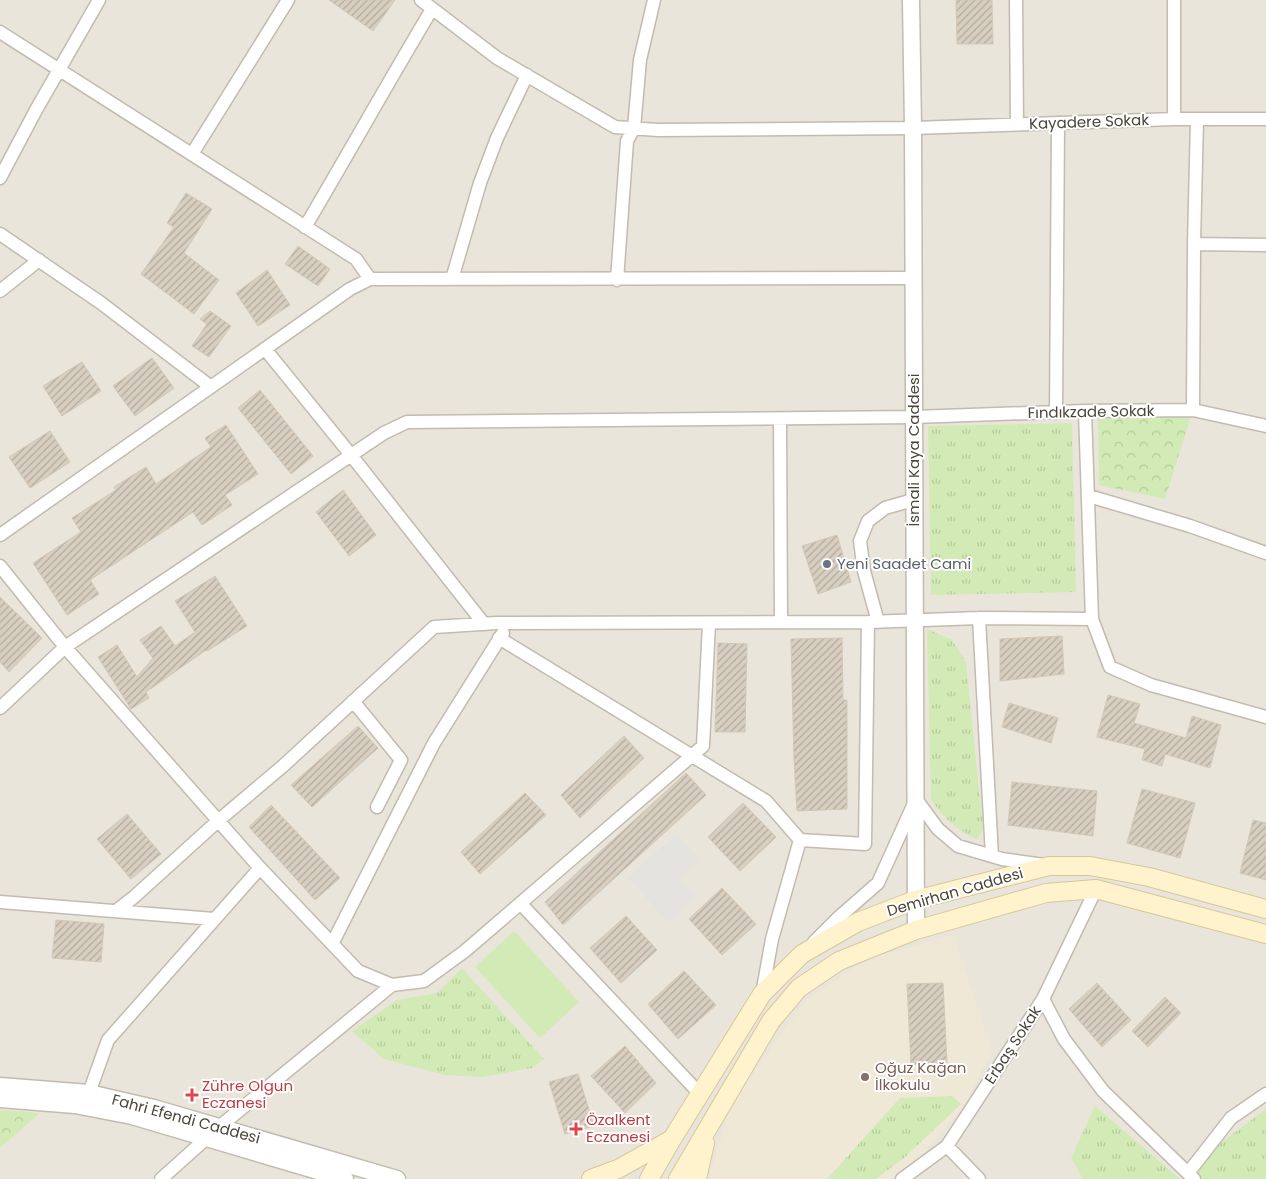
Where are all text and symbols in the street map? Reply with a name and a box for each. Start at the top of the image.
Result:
street label: Kayadere Sokak [1029,109,1150,134]
street label: İsmali Kaya Caddesi [903,373,924,527]
street label: Fındıkzade Sokak [1027,400,1155,423]
place label: Yeni Saadet Cami [837,553,971,574]
marker: Yeni Saadet Cami [821,558,833,570]
street label: Demirhan Caddesi [884,862,1025,921]
street label: Erbaş Sokak [979,1001,1046,1088]
place label: Oğuz Kağan İlkokulu [875,1057,966,1095]
marker: Oğuz Kağan İlkokulu [859,1071,871,1083]
place label: Zühre Olgun Eczanesi [202,1075,293,1113]
street label: Fahri Efendi Caddesi [110,1089,263,1148]
marker: Zühre Olgun Eczanesi [186,1089,198,1101]
place label: Özalkent Eczanesi [586,1109,651,1147]
marker: Özalkent Eczanesi [570,1123,582,1135]

